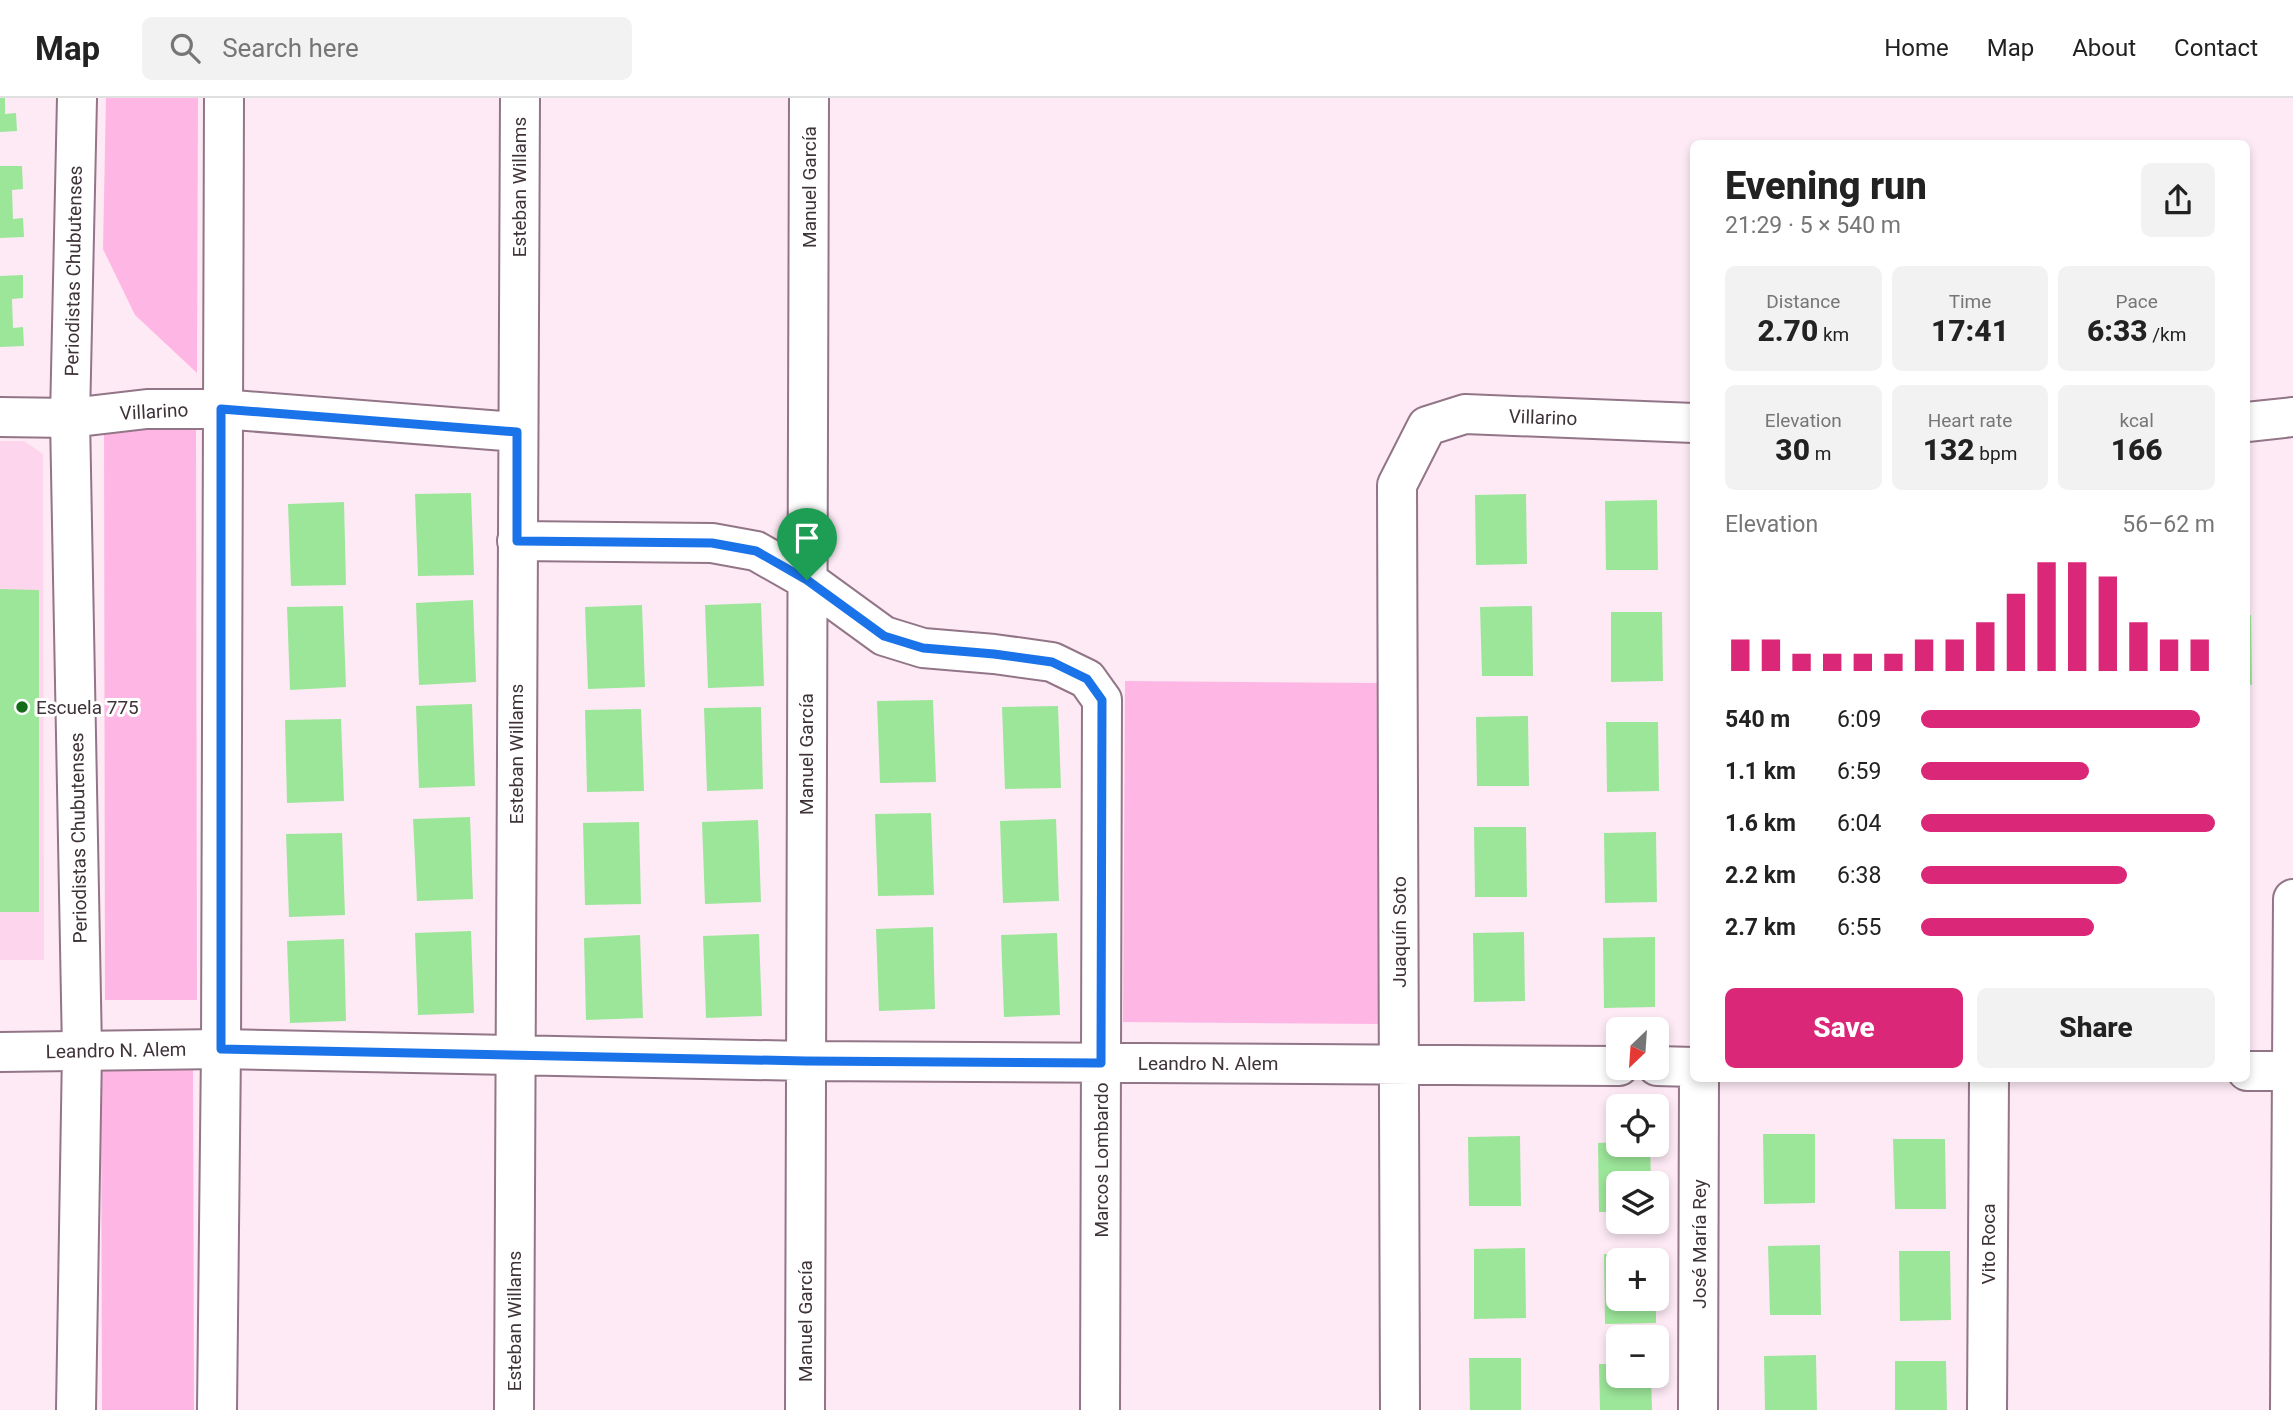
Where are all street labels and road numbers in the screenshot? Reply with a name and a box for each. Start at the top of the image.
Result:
street label: Esteban Willams [508,117,531,257]
street label: Manuel García [798,126,821,248]
street label: Periodistas Chubutenses [60,165,87,377]
street label: Villarino [119,398,189,425]
street label: Villarino [1508,405,1578,430]
street label: Esteban Willams [505,684,528,824]
street label: Manuel García [795,693,818,815]
street label: Periodistas Chubutenses [65,732,92,944]
street label: Juaquín Soto [1388,876,1411,988]
street label: Leandro N. Alem [45,1038,187,1063]
street label: Leandro N. Alem [1138,1052,1278,1075]
street label: Marcos Lombardo [1090,1082,1113,1238]
street label: José María Rey [1688,1179,1711,1309]
street label: Vito Roca [1977,1203,2000,1285]
street label: Esteban Willams [503,1251,526,1391]
street label: Manuel García [794,1260,817,1382]

